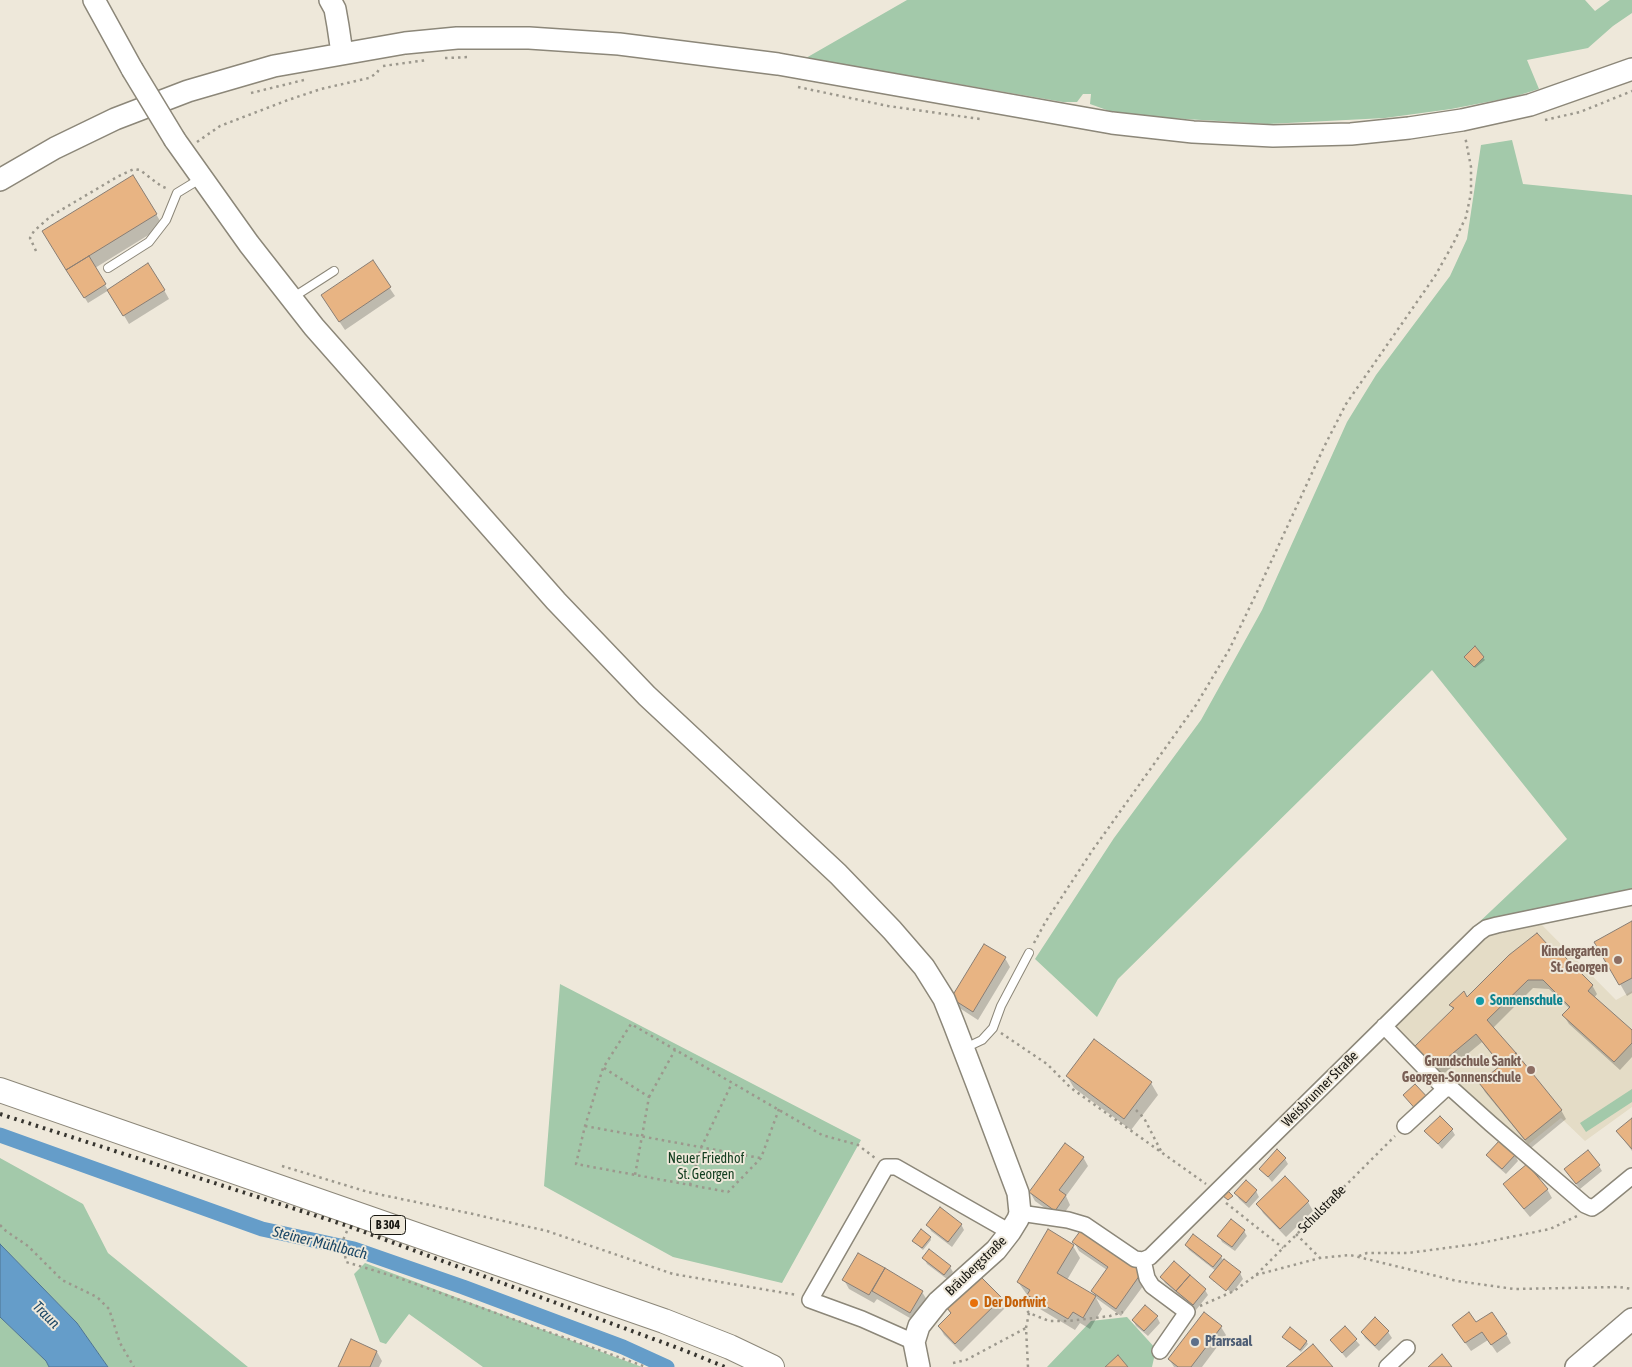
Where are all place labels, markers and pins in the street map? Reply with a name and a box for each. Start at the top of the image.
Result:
place label: Kindergarten St. Georgen [1541,944,1608,976]
marker: Kindergarten St. Georgen [1612,954,1624,966]
place label: Sonnenschule [1490,993,1563,1009]
marker: Sonnenschule [1474,995,1486,1007]
place label: Grundschule Sankt Georgen-Sonnenschule [1402,1054,1521,1086]
marker: Grundschule Sankt Georgen-Sonnenschule [1525,1064,1537,1076]
place label: Der Dorfwirt [984,1295,1046,1311]
marker: Der Dorfwirt [968,1297,980,1309]
place label: Pfarrsaal [1205,1334,1252,1350]
marker: Pfarrsaal [1189,1336,1201,1348]

